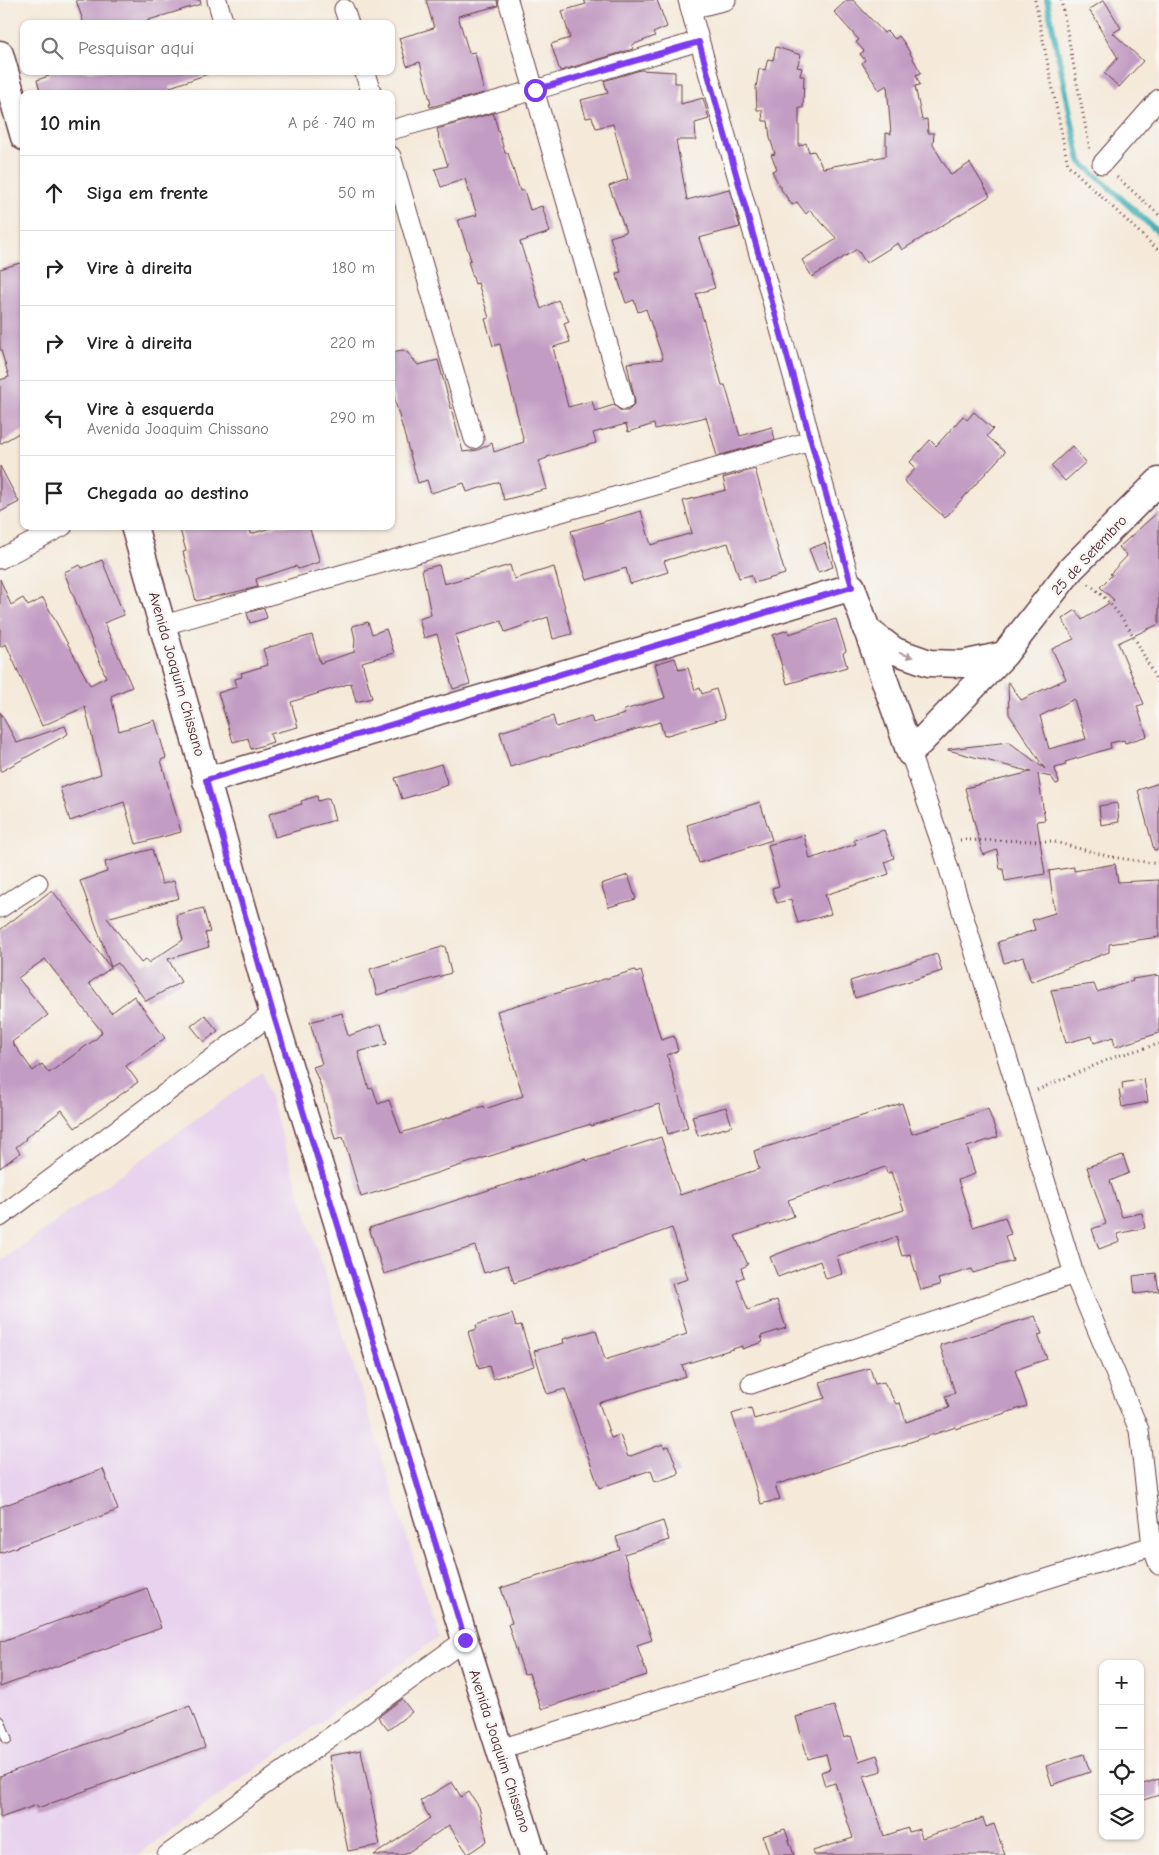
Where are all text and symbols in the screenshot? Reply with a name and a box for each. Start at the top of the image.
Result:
search box [20,20,395,75]
icon: search [38,34,66,62]
text: Pesquisar aqui [78,37,194,59]
route start [524,79,547,102]
text: 10 min [40,111,101,135]
text: A pé · 740 m [288,114,375,132]
icon: ahead [40,179,68,207]
text: Siga em frente [87,182,208,204]
text: 50 m [338,184,375,202]
icon: right [40,254,68,282]
text: Vire à direita [87,257,192,279]
text: 180 m [332,259,375,277]
icon: right [40,329,68,357]
text: Vire à direita [87,332,192,354]
text: 220 m [330,334,375,352]
text: Vire à esquerda [87,398,214,420]
icon: left [40,404,68,432]
text: 290 m [330,409,375,427]
text: Avenida Joaquim Chissano [87,420,269,438]
icon: arrive [40,479,68,507]
text: Chegada ao destino [87,482,249,504]
street label: 25 de Setembro [1047,511,1131,599]
street label: Avenida Joaquim Chissano [145,590,209,758]
one-way arrow [899,651,914,659]
route end [454,1629,477,1652]
map controls [1099,1660,1144,1840]
button: + [1099,1660,1144,1705]
street label: Avenida Joaquim Chissano [465,1667,535,1835]
button: − [1099,1705,1144,1750]
button: locate [1099,1750,1144,1795]
button: layers [1099,1795,1144,1840]

